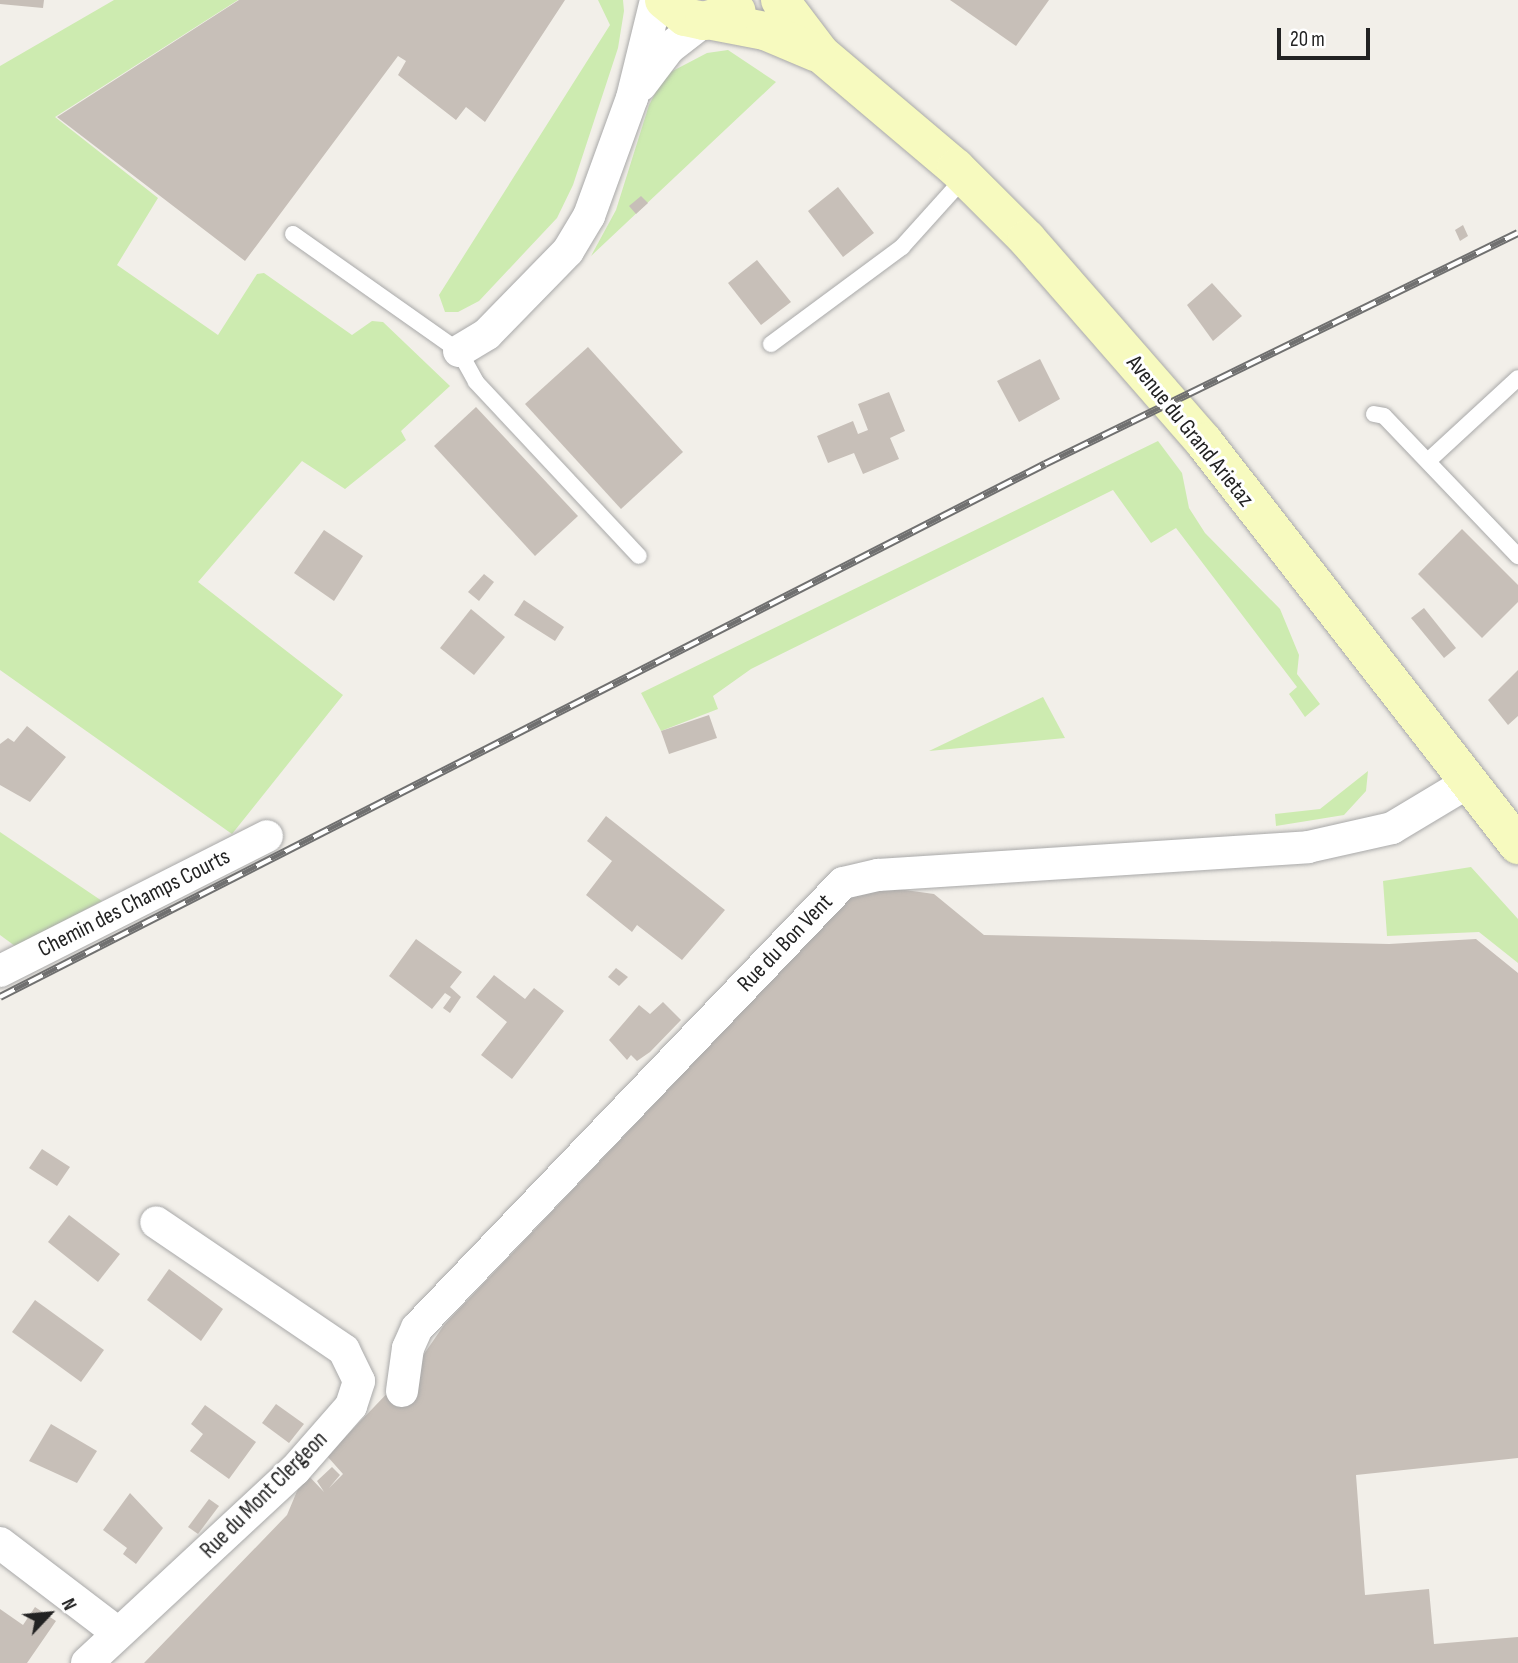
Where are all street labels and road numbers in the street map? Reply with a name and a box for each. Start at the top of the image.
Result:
street label: Avenue du Grand Arietaz [1120,350,1260,512]
street label: Chemin des Champs Courts [33,843,235,963]
street label: Rue du Bon Vent [732,888,838,998]
street label: Rue du Mont Clergeon [195,1426,333,1564]

